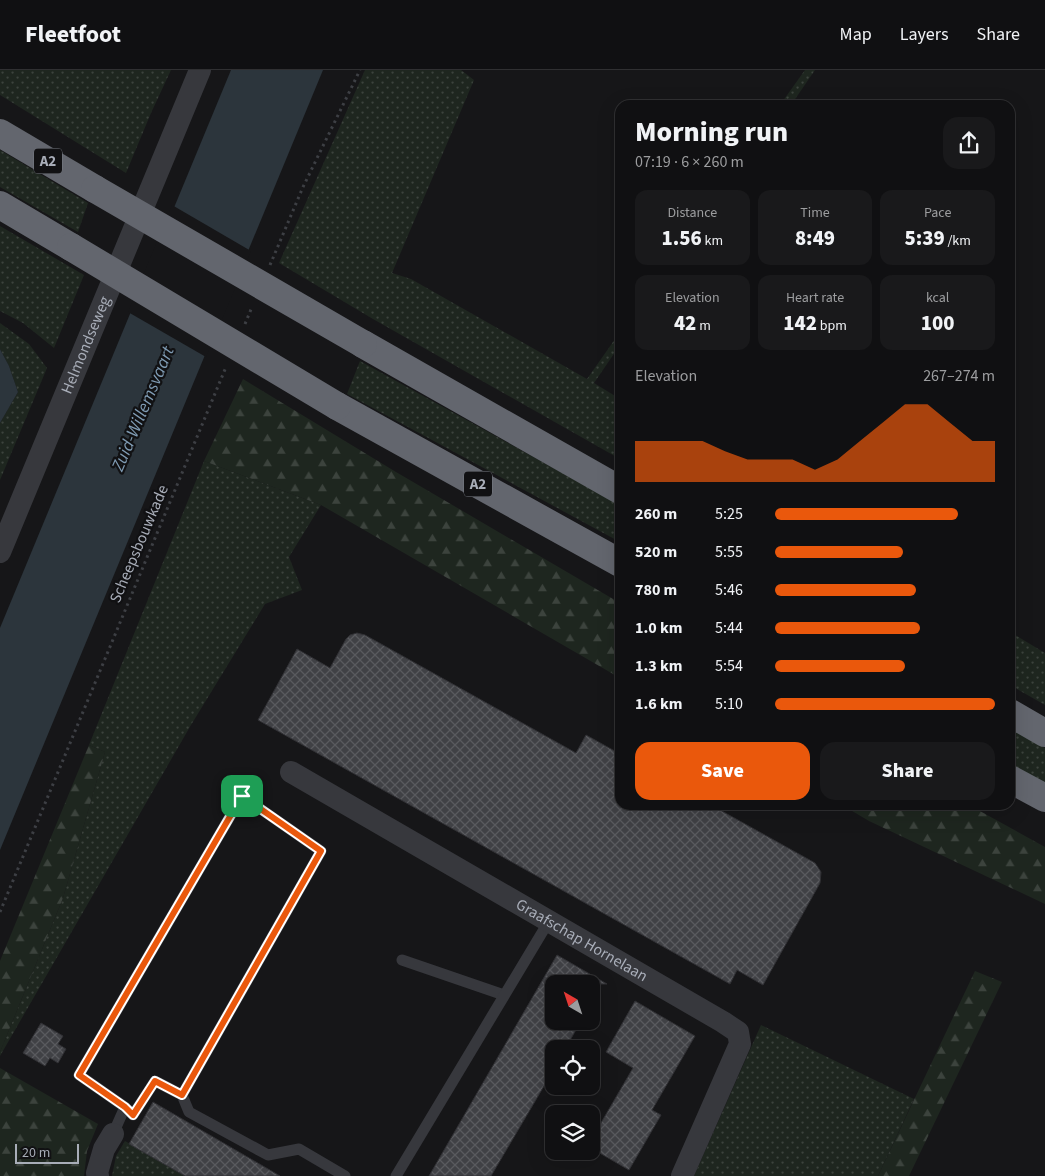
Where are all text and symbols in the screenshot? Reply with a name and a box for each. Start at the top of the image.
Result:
text: Fleetfoot [25,17,121,52]
text: Map [840,22,872,47]
text: Layers [900,22,949,47]
text: Share [977,22,1020,47]
text: Morning run [635,112,788,152]
button: share [943,117,995,169]
road number: A2 [34,148,62,174]
text: 07:19 · 6 × 260 m [635,151,744,173]
text: Distance [667,203,717,223]
text: Time [800,203,830,223]
text: Pace [924,203,951,223]
text: 1.56 [662,223,702,253]
text: 8:49 [795,223,835,253]
text: 5:39 [904,223,945,253]
text: km [702,231,723,251]
text: /km [945,231,971,251]
text: Elevation [665,288,720,308]
text: Heart rate [786,288,844,308]
text: kcal [926,288,949,308]
street label: Helmondseweg [56,293,116,397]
text: 42 [674,308,696,338]
text: 142 [783,308,817,338]
text: 100 [921,308,954,338]
text: m [696,316,711,336]
text: bpm [817,316,847,336]
water label: Zuid-Willemsvaart [105,342,181,476]
text: Elevation [635,365,697,387]
text: 267–274 m [923,365,995,387]
road number: A2 [464,472,492,496]
street label: Scheepsbouwkade [104,482,174,606]
text: 260 m [635,503,677,525]
text: 5:25 [715,503,743,525]
text: 520 m [635,541,677,563]
text: 5:55 [715,541,743,563]
text: 780 m [635,579,677,601]
text: 5:46 [715,579,743,601]
text: 1.0 km [635,617,682,639]
text: 5:44 [715,617,743,639]
text: 1.3 km [635,655,682,677]
text: 5:54 [715,655,743,677]
text: 1.6 km [635,693,682,715]
text: 5:10 [715,693,743,715]
button: Save [635,742,810,800]
button: Share [820,742,995,800]
pin [221,775,263,817]
icon: arrive [228,782,256,810]
street label: Graafschap Hornelaan [512,893,652,987]
north arrow [545,975,600,1030]
map controls [545,975,600,1160]
button: locate [545,1040,600,1095]
button: layers [545,1105,600,1160]
scale bar [15,1141,79,1164]
text: 20 m [22,1143,50,1163]

